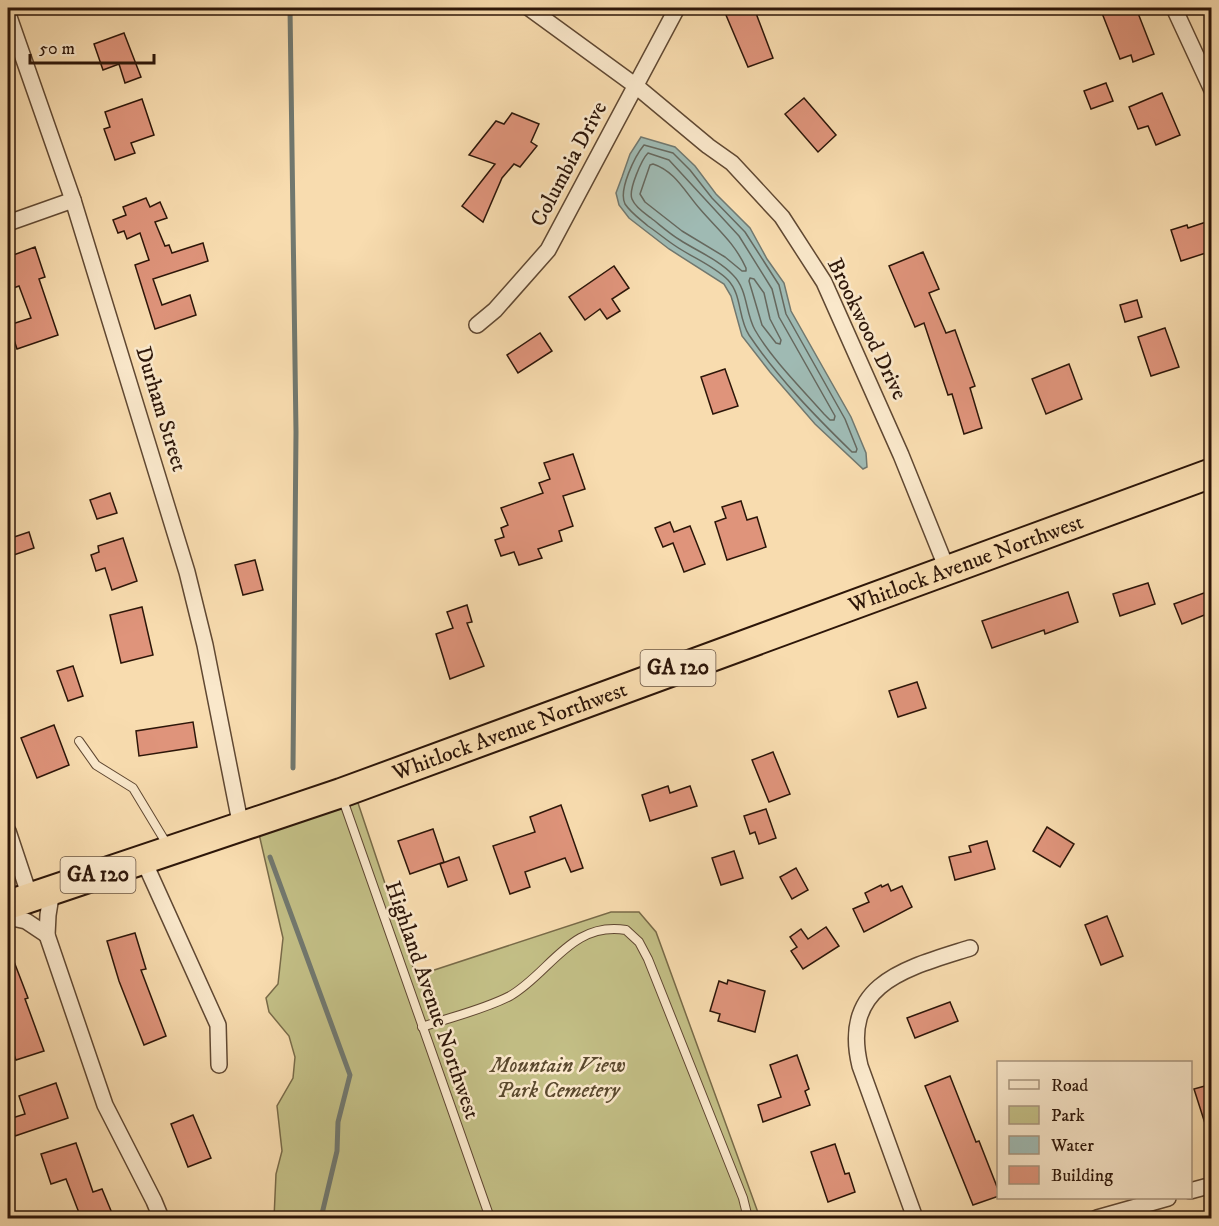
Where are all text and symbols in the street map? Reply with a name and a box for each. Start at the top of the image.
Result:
scale bar [30,27,154,65]
text: 50 m [39,38,75,60]
street label: Columbia Drive [525,97,613,231]
street label: Brookwood Drive [821,254,913,404]
street label: Durham Street [129,343,193,475]
street label: Whitlock Avenue Northwest [844,508,1087,619]
road number: GA 120 [640,650,716,686]
street label: Whitlock Avenue Northwest [388,676,631,787]
road number: GA 120 [60,857,136,893]
street label: Highland Avenue Northwest [379,877,485,1123]
park label: Mountain View Park Cemetery [488,1052,626,1104]
legend [997,1061,1192,1199]
text: Road [1051,1075,1088,1097]
text: Park [1051,1105,1085,1127]
text: Water [1050,1135,1094,1157]
text: Building [1051,1165,1113,1187]

